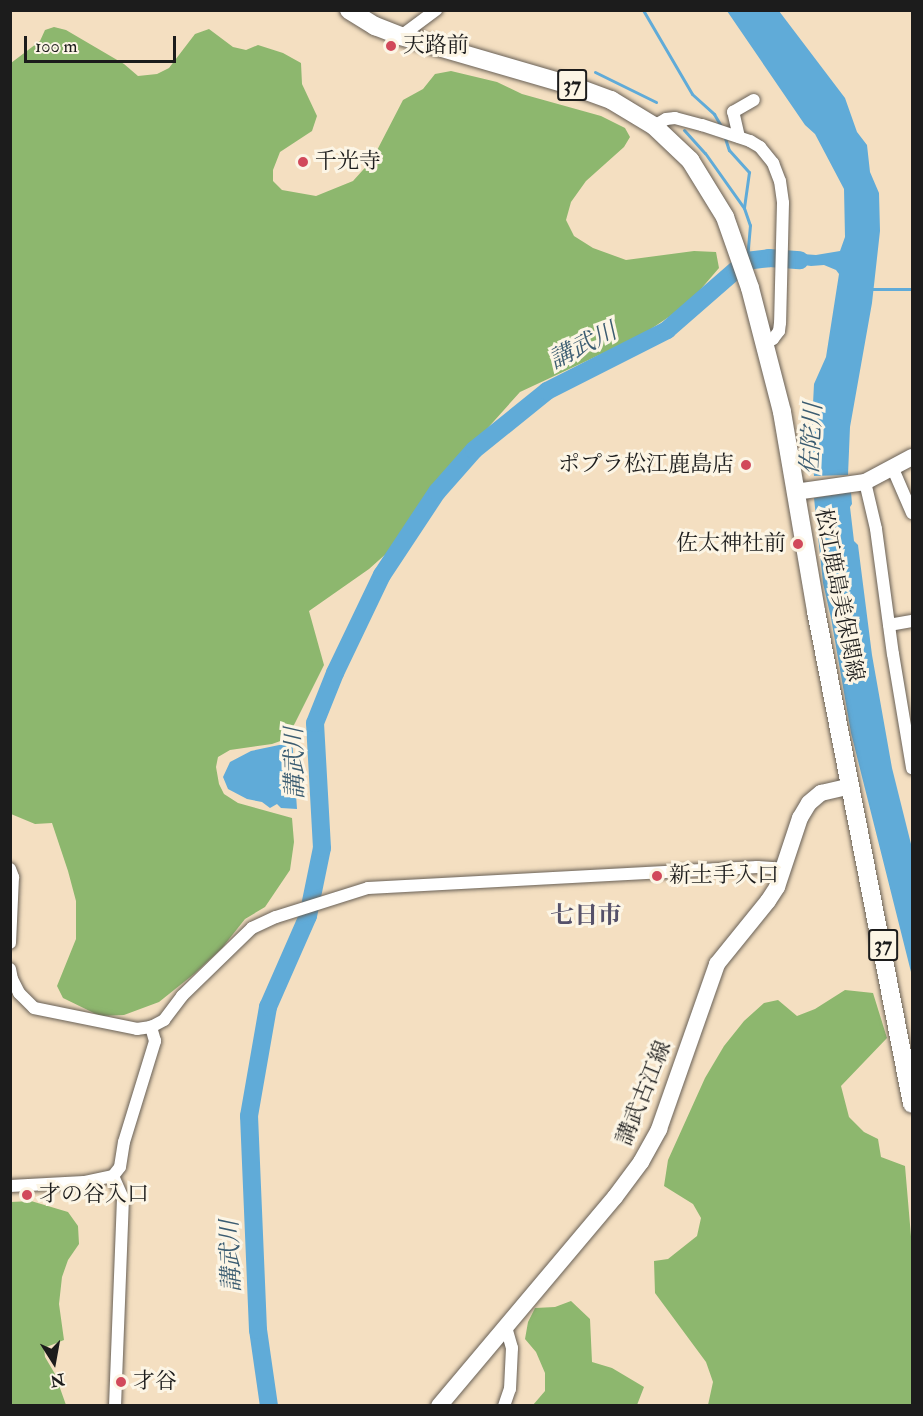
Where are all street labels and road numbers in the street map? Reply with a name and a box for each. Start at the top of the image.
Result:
road number: 37 [557,67,587,103]
street label: 松江鹿島美保関線 [809,506,869,684]
road number: 37 [868,927,898,963]
street label: 講武古江線 [611,1037,677,1149]

